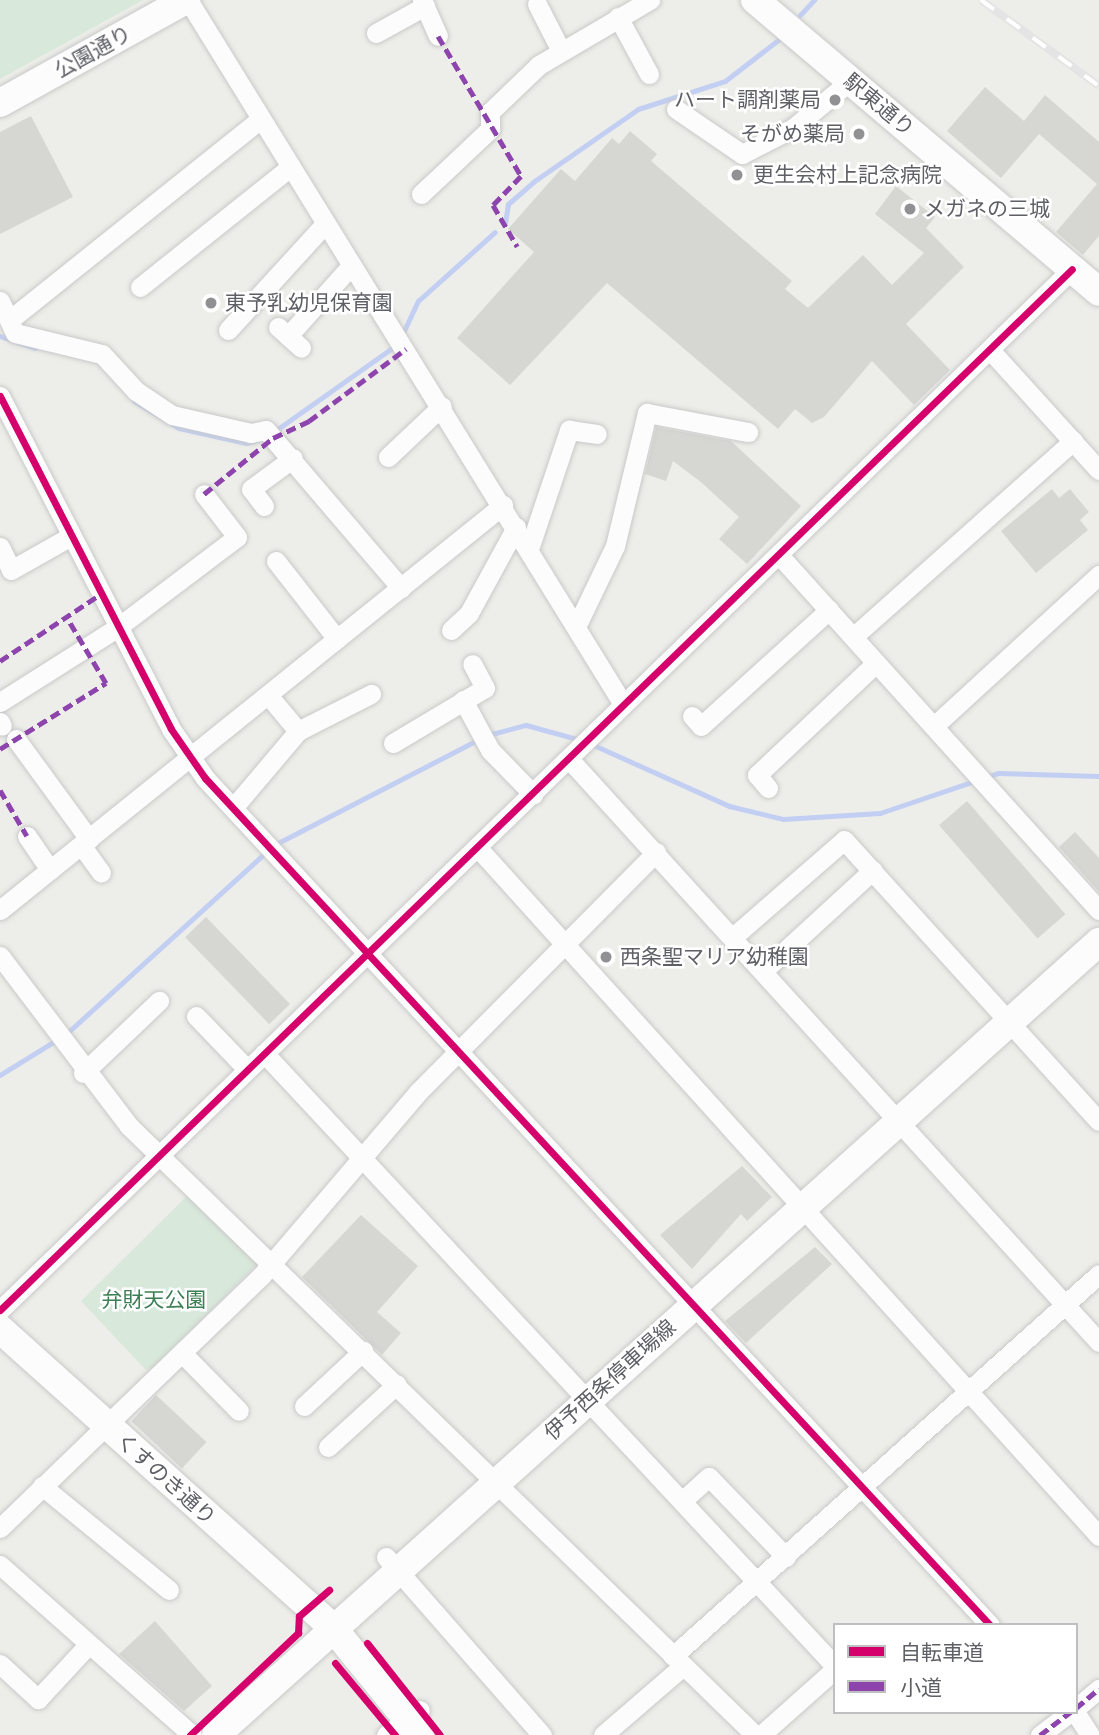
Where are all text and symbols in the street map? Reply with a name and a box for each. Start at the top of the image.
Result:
street label: 公園通り [50,21,136,83]
street label: 駅東通り [839,68,919,142]
place label: ハート調剤薬局 [674,87,821,113]
marker: ハート調剤薬局 [827,92,843,108]
place label: そがめ薬局 [740,121,845,147]
marker: そがめ薬局 [851,126,867,142]
place label: 更生会村上記念病院 [753,162,942,188]
marker: 更生会村上記念病院 [727,165,747,185]
place label: メガネの三城 [924,196,1050,222]
marker: メガネの三城 [902,201,918,217]
place label: 東予乳幼児保育園 [225,290,393,316]
marker: 東予乳幼児保育園 [203,295,219,311]
place label: 西条聖マリア幼稚園 [620,944,809,970]
marker: 西条聖マリア幼稚園 [598,949,614,965]
park label: 弁財天公園 [102,1287,206,1313]
street label: 伊予西条停車場線 [539,1314,681,1446]
street label: くすのき通り [111,1427,221,1531]
legend [833,1623,1078,1714]
text: 自転車道 [900,1639,984,1667]
text: 小道 [900,1674,942,1702]

